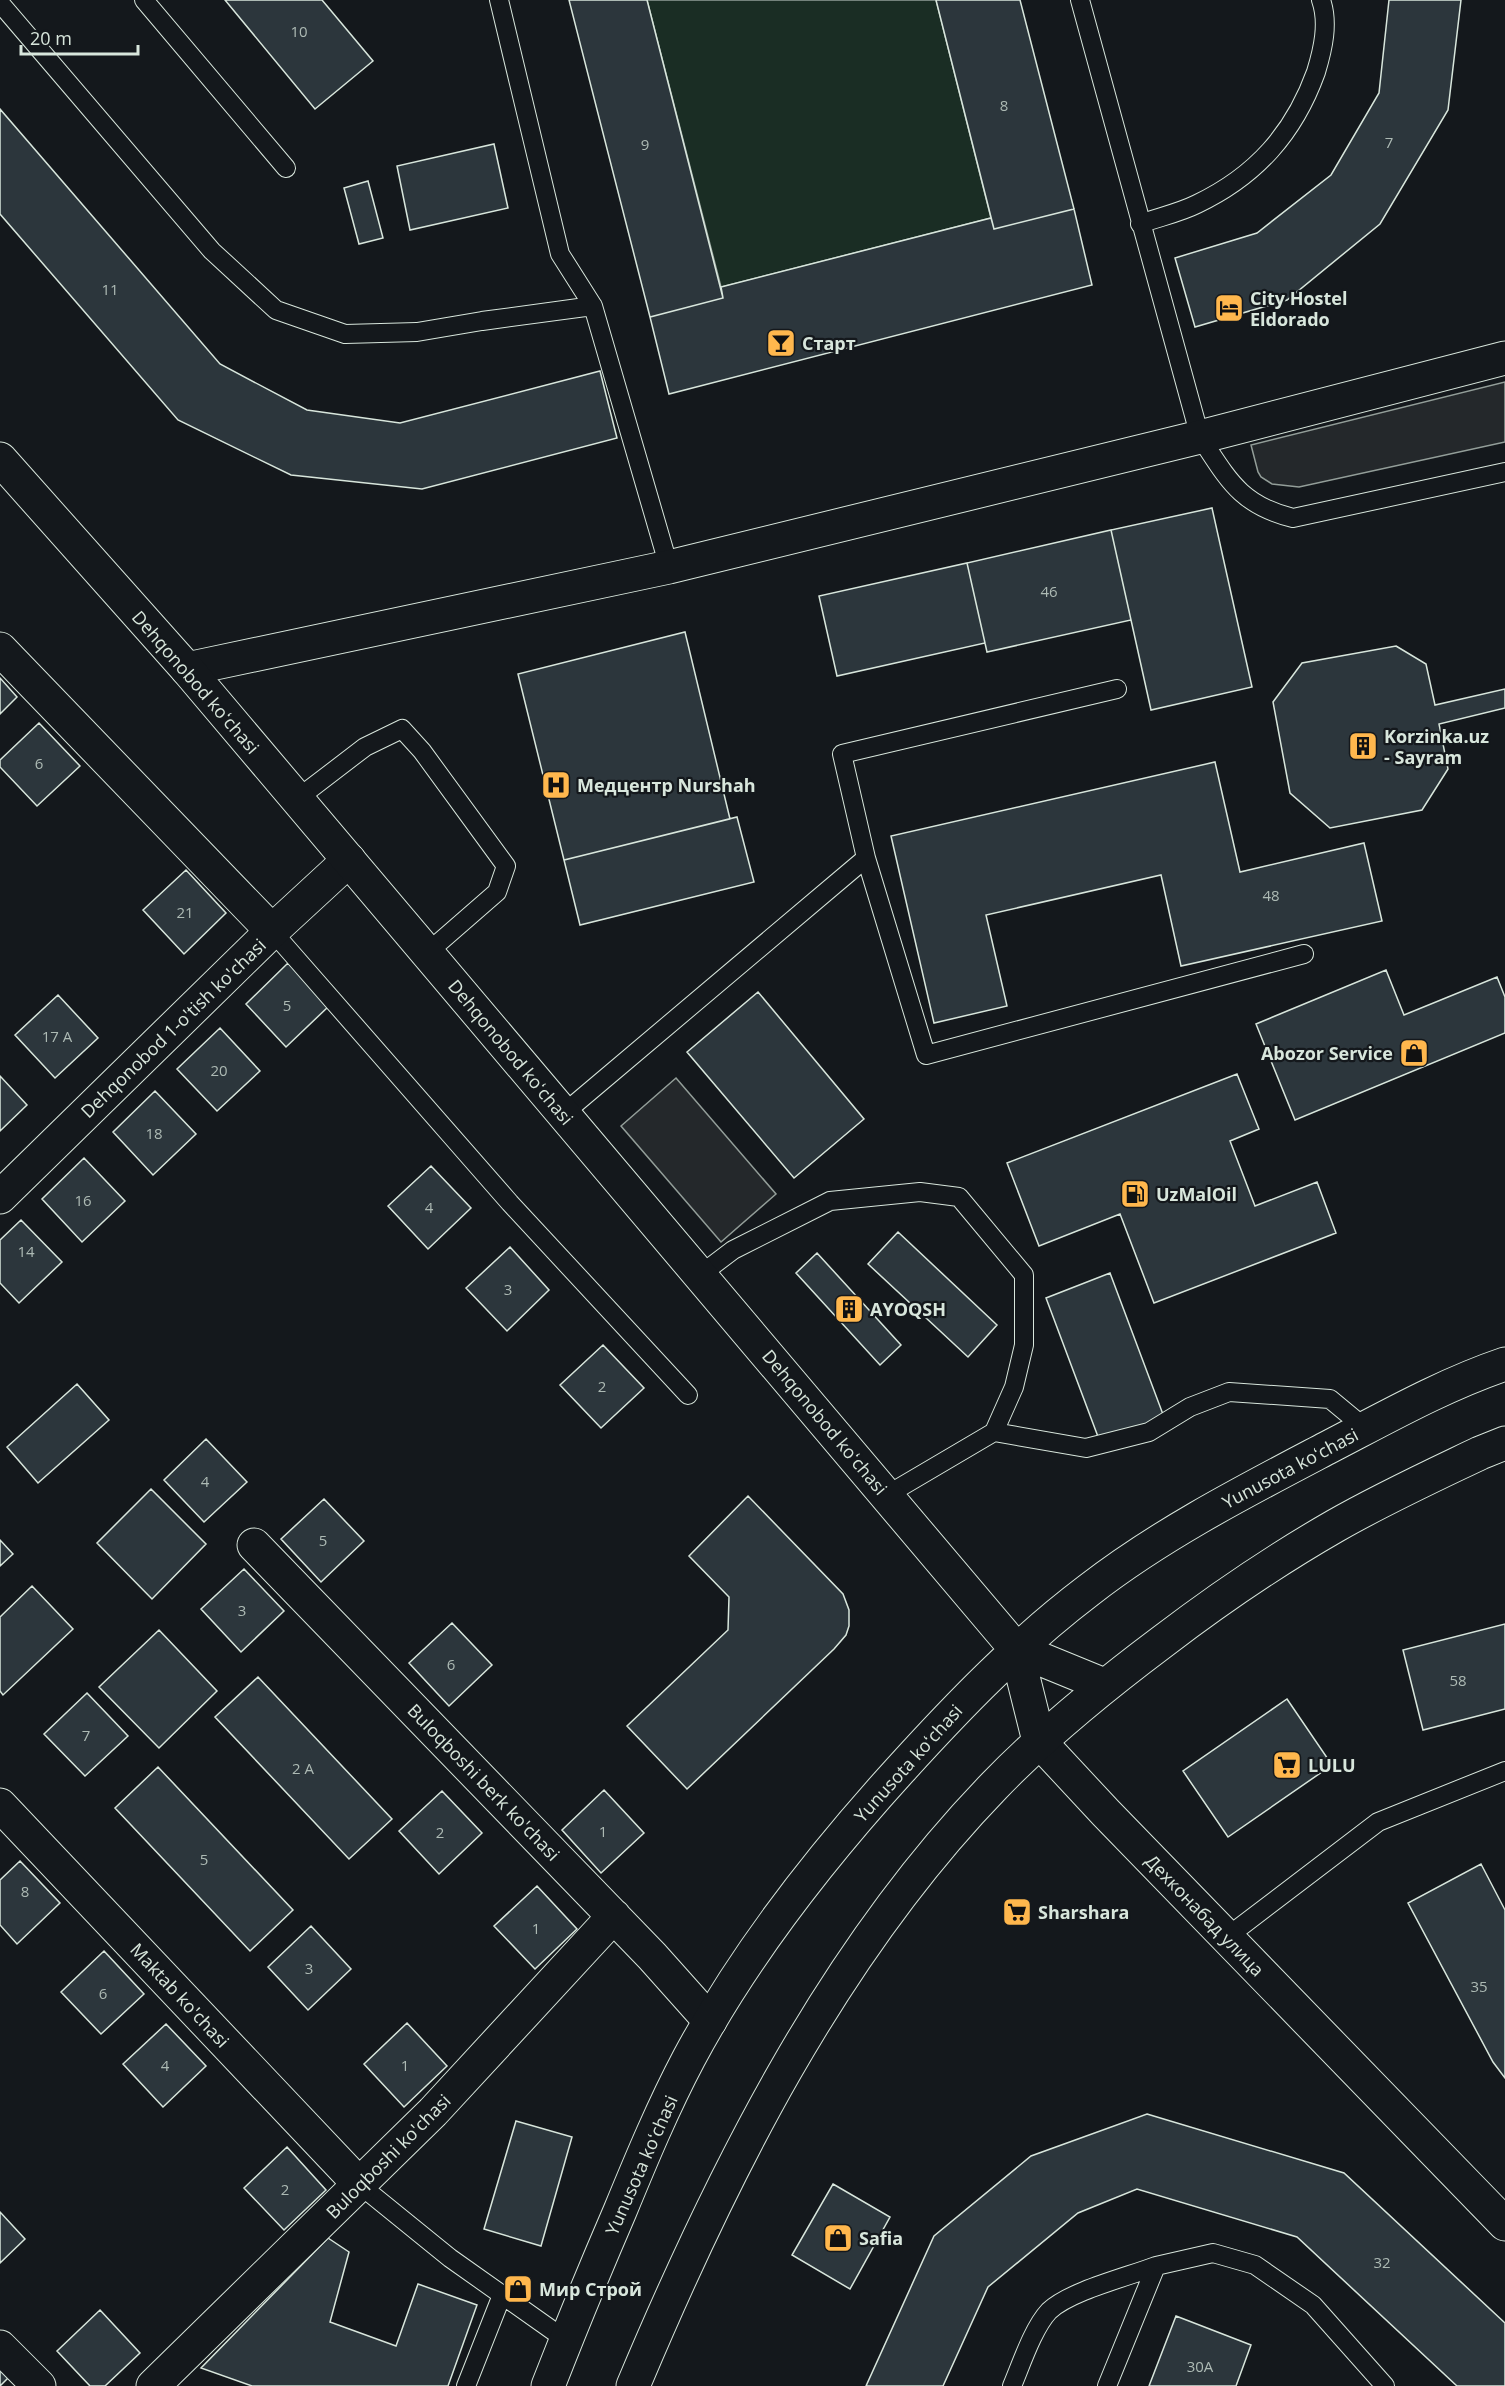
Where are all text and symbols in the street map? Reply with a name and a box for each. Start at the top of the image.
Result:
scale bar [21,18,138,56]
house number: 10 [290,21,308,41]
text: 20 m [30,26,72,50]
house number: 8 [1000,95,1008,115]
house number: 7 [1385,132,1393,152]
house number: 9 [641,134,649,154]
house number: 11 [101,279,119,299]
place label: City Hostel Eldorado [1250,286,1348,331]
hotel icon: City Hostel Eldorado [1213,292,1245,324]
bar icon: Старт [765,327,797,359]
place label: Старт [802,331,856,355]
house number: 46 [1040,581,1058,601]
street label: Dehqonobod koʻchasi [127,605,265,759]
place label: Korzinka.uz - Sayram [1384,724,1489,769]
building icon: Korzinka.uz - Sayram [1347,730,1379,762]
house number: 6 [35,753,43,773]
hospital icon: Медцентр Nurshah [540,769,572,801]
place label: Медцентр Nurshah [577,773,756,797]
house number: 48 [1262,885,1280,905]
house number: 21 [176,902,194,922]
street label: Dehqonobod 1-o'tish ko'chasi [75,933,271,1123]
street label: Dehqonobod koʻchasi [443,974,579,1130]
house number: 5 [283,995,291,1015]
house number: 17 A [42,1026,73,1046]
shop icon: Abozor Service [1398,1037,1430,1069]
place label: Abozor Service [1261,1041,1393,1065]
house number: 20 [210,1060,228,1080]
house number: 18 [145,1123,163,1143]
fuel station icon: UzMalOil [1119,1178,1151,1210]
place label: UzMalOil [1156,1182,1237,1206]
house number: 16 [74,1190,92,1210]
house number: 4 [425,1197,434,1217]
house number: 14 [17,1241,35,1261]
house number: 3 [504,1279,512,1299]
building icon: AYOQSH [833,1293,865,1325]
place label: AYOQSH [870,1297,946,1321]
street label: Dehqonobod koʻchasi [757,1344,893,1500]
house number: 2 [598,1376,606,1396]
street label: Yunusota koʻchasi [1218,1422,1362,1514]
house number: 4 [201,1471,210,1491]
house number: 5 [319,1530,327,1550]
house number: 3 [238,1600,246,1620]
house number: 6 [447,1654,455,1674]
house number: 58 [1449,1670,1467,1690]
street label: Buloqboshi berk ko'chasi [403,1698,565,1866]
street label: Yunusota koʻchasi [849,1699,967,1827]
house number: 7 [82,1725,90,1745]
supermarket icon: LULU [1271,1749,1303,1781]
place label: LULU [1308,1753,1356,1777]
house number: 2 A [292,1758,314,1778]
house number: 1 [599,1821,607,1841]
house number: 2 [436,1822,444,1842]
house number: 5 [200,1849,208,1869]
street label: Дехконабад улица [1140,1849,1270,1981]
house number: 8 [21,1881,29,1901]
supermarket icon: Sharshara [1001,1896,1033,1928]
place label: Sharshara [1038,1900,1130,1924]
house number: 1 [532,1918,540,1938]
street label: Maktab ko'chasi [125,1938,235,2052]
house number: 3 [305,1958,313,1978]
house number: 35 [1470,1976,1488,1996]
house number: 6 [99,1983,107,2003]
house number: 4 [161,2055,170,2075]
house number: 1 [401,2055,409,2075]
street label: Buloqboshi ko'chasi [321,2089,455,2223]
street label: Yunusota koʻchasi [599,2091,683,2239]
house number: 2 [281,2179,289,2199]
shop icon: Safia [822,2222,854,2254]
place label: Safia [859,2226,903,2250]
house number: 32 [1373,2252,1391,2272]
shop icon: Мир Строй [502,2273,534,2305]
place label: Мир Строй [539,2277,642,2301]
house number: 30А [1187,2356,1214,2376]

